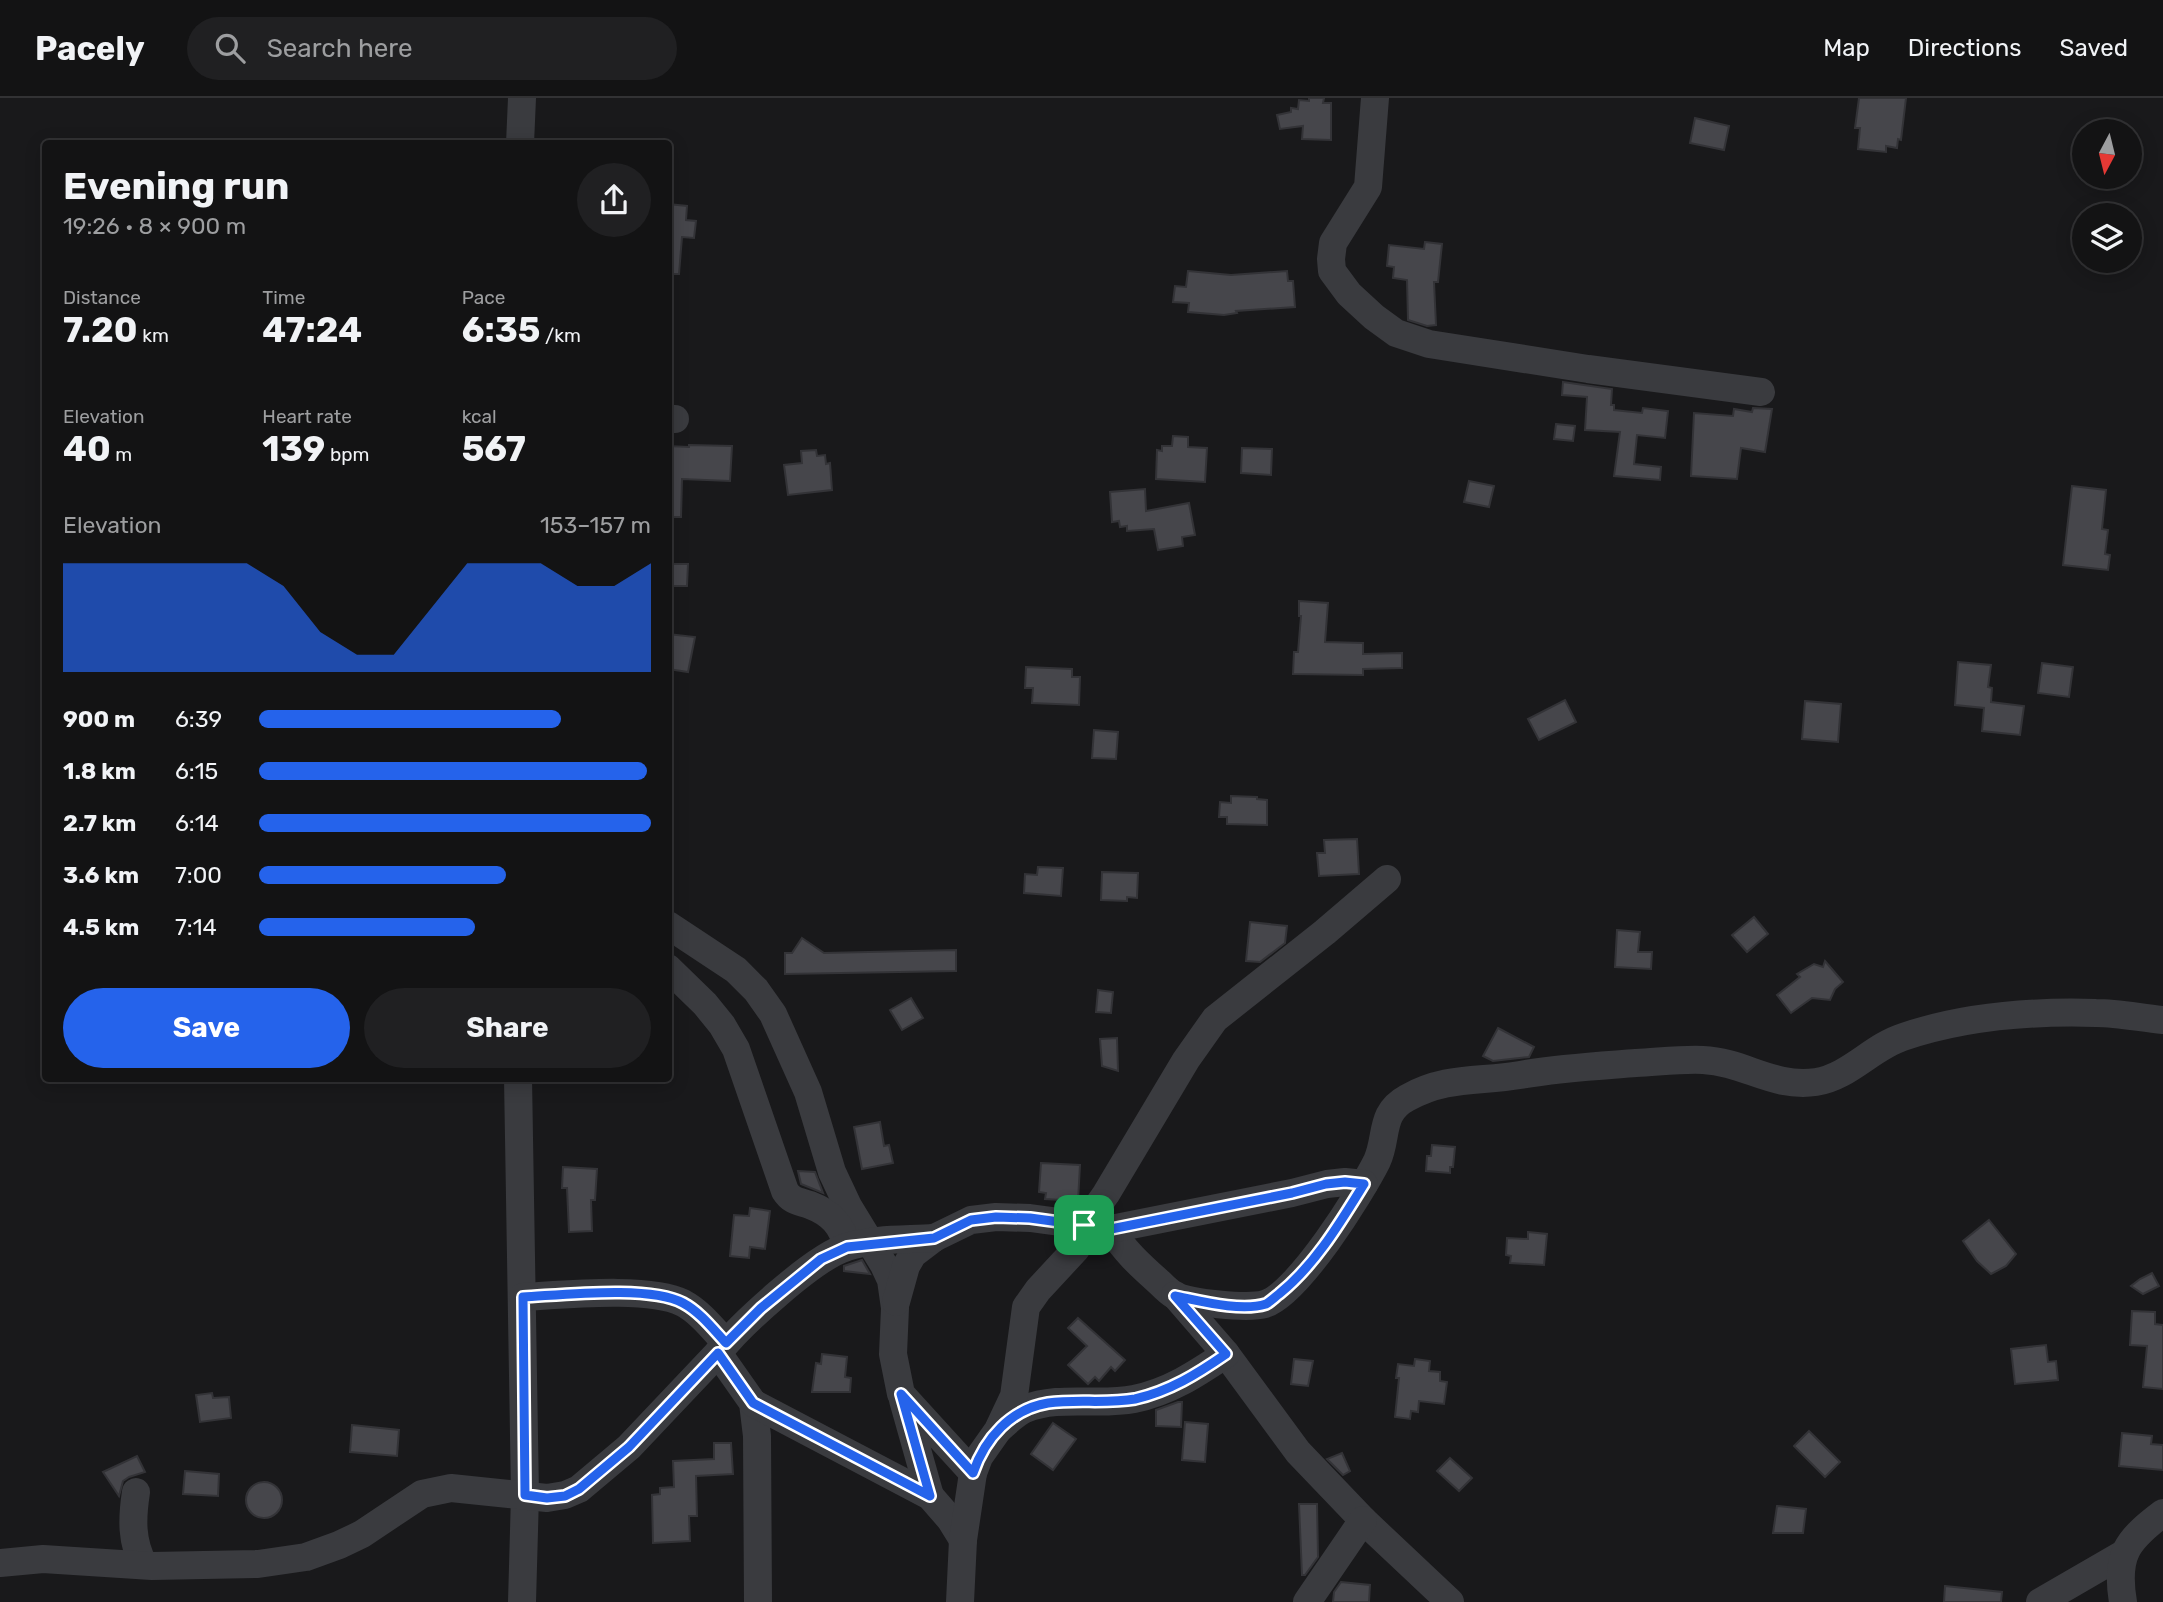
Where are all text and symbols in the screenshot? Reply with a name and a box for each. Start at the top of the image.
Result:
search box [187,17,677,80]
text: Pacely [35,29,145,68]
icon: search [211,29,249,67]
text: Search here [267,33,412,64]
text: Map [1823,34,1870,62]
text: Directions [1908,34,2021,62]
text: Saved [2059,34,2128,62]
north arrow [2072,119,2142,189]
map controls [2072,119,2142,273]
text: Evening run [63,163,289,209]
button: share [577,163,651,237]
button: layers [2072,203,2142,273]
text: 19:26 · 8 × 900 m [63,212,246,240]
text: Distance [63,286,141,309]
text: Time [262,286,305,309]
text: Pace [462,286,505,309]
text: 7.20 [63,309,138,351]
text: 47:24 [262,309,362,351]
text: 6:35 [462,309,540,351]
text: km [138,324,169,347]
text: /km [540,324,581,347]
text: Elevation [63,405,144,428]
text: Heart rate [262,405,352,428]
text: kcal [462,405,497,428]
text: 40 [63,428,111,470]
text: 139 [262,428,325,470]
text: 567 [462,428,526,470]
text: m [111,443,132,466]
text: bpm [325,443,369,466]
text: Elevation [63,511,162,539]
text: 153–157 m [540,511,651,539]
text: 900 m [63,705,135,733]
text: 6:39 [175,705,222,733]
text: 1.8 km [63,757,136,785]
text: 6:15 [175,757,218,785]
text: 2.7 km [63,809,136,837]
text: 6:14 [175,809,219,837]
text: 3.6 km [63,861,139,889]
text: 7:00 [175,861,222,889]
text: 4.5 km [63,913,139,941]
text: 7:14 [175,913,217,941]
button: Save [63,988,350,1068]
button: Share [364,988,651,1068]
pin [1054,1195,1114,1255]
icon: arrive [1065,1206,1103,1244]

